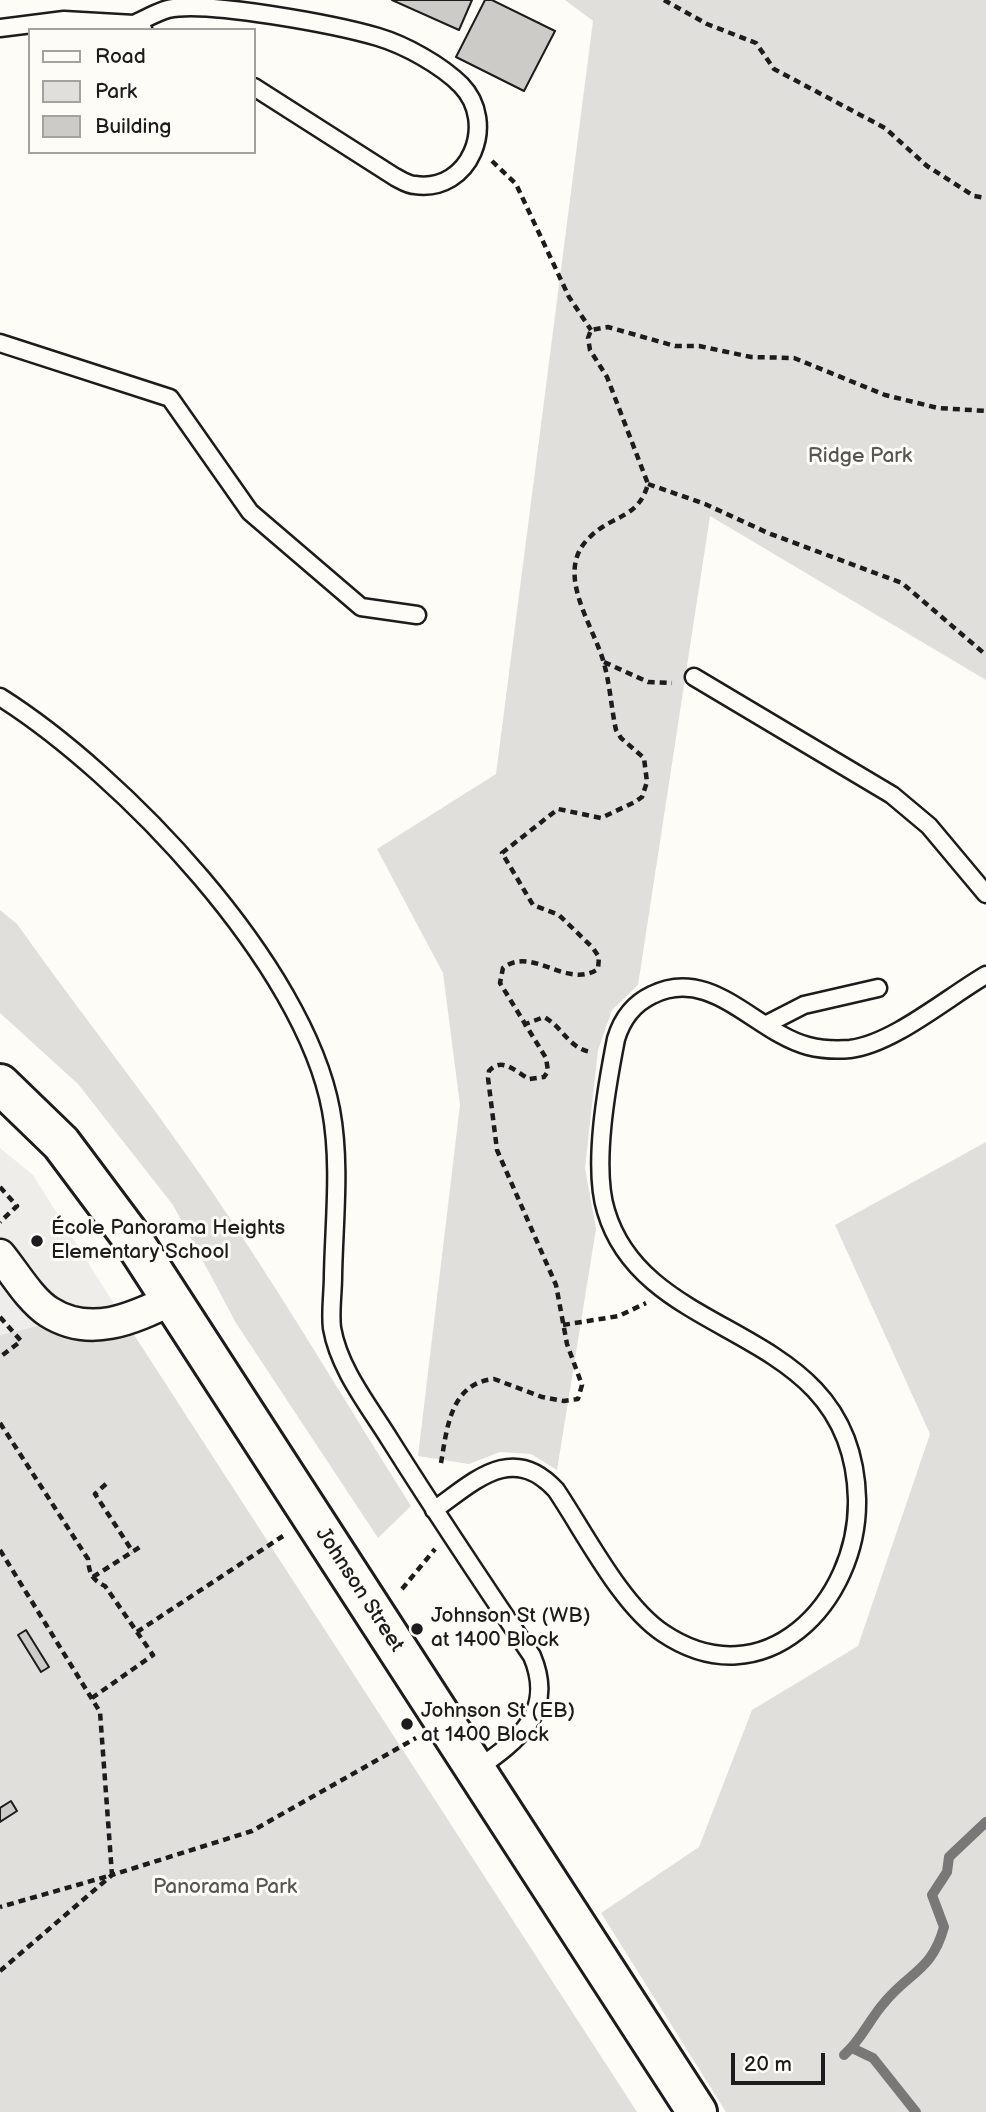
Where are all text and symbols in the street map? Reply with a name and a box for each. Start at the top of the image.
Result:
legend [28,28,256,154]
text: Road [95,44,146,69]
text: Park [95,79,137,104]
text: Building [95,114,171,139]
park label: Ridge Park [808,444,912,470]
place label: École Panorama Heights Elementary School [51,1216,285,1266]
marker: École Panorama Heights Elementary School [29,1233,45,1249]
street label: Johnson Street [309,1523,409,1657]
place label: Johnson St (WB) at 1400 Block [431,1604,590,1654]
marker: Johnson St (WB) at 1400 Block [409,1621,425,1637]
place label: Johnson St (EB) at 1400 Block [421,1699,575,1749]
marker: Johnson St (EB) at 1400 Block [399,1716,415,1732]
park label: Panorama Park [153,1875,297,1901]
scale bar [734,2038,828,2082]
text: 20 m [744,2052,792,2077]

